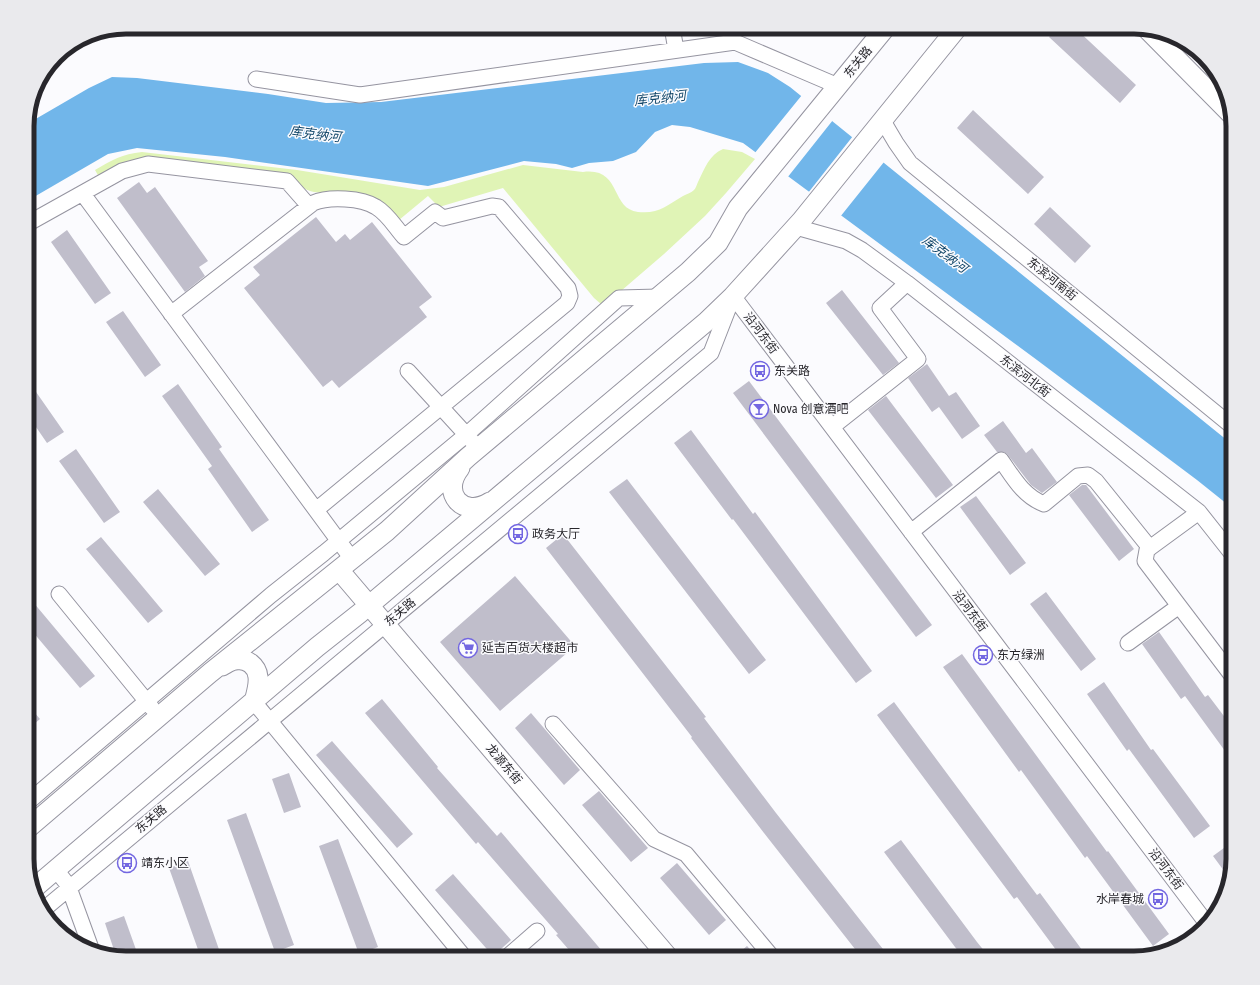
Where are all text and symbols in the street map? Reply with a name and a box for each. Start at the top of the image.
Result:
street label: 东关路 [841,44,875,80]
water label: 库克纳河 [633,88,690,108]
water label: 库克纳河 [288,123,345,145]
water label: 库克纳河 [920,232,973,277]
street label: 东滨河南街 [1024,255,1080,303]
street label: 沿河东街 [741,310,781,356]
street label: 东滨河北街 [997,352,1053,400]
bus stop icon: 东关路 [749,360,771,382]
place label: 东关路 [774,364,810,378]
bar icon: Nova 创意酒吧 [748,398,770,420]
place label: Nova 创意酒吧 [773,402,848,416]
bus stop icon: 政务大厅 [507,523,529,545]
place label: 政务大厅 [532,527,580,541]
street label: 沿河东街 [950,588,990,634]
street label: 东关路 [382,595,418,629]
supermarket icon: 延吉百货大楼超市 [457,637,479,659]
place label: 延吉百货大楼超市 [482,641,578,655]
bus stop icon: 东方绿洲 [972,644,994,666]
place label: 东方绿洲 [997,648,1045,662]
street label: 龙源东街 [483,741,525,787]
street label: 东关路 [133,802,169,836]
street label: 沿河东街 [1146,846,1186,892]
bus stop icon: 靖东小区 [116,852,138,874]
place label: 靖东小区 [141,856,189,870]
bus stop icon: 水岸春城 [1147,888,1169,910]
place label: 水岸春城 [1096,892,1144,906]

